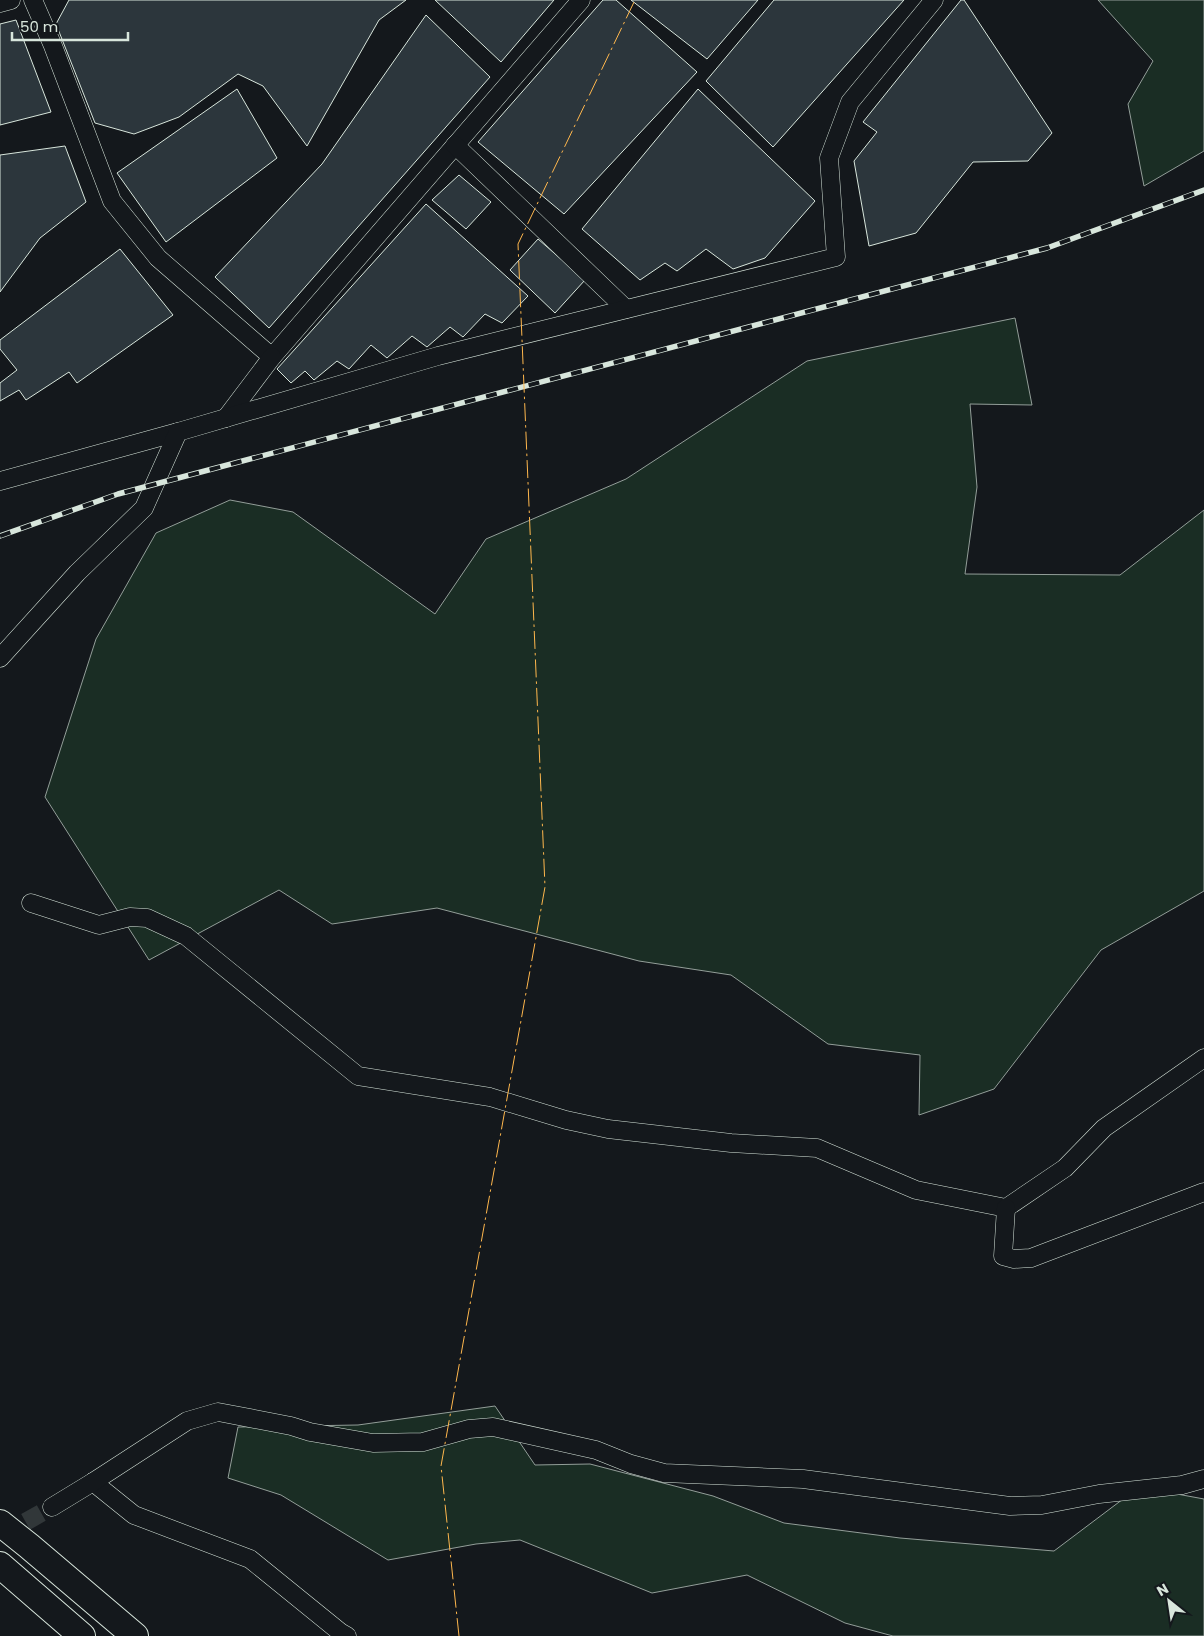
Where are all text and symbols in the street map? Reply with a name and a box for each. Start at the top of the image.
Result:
scale bar [12,10,129,42]
text: 50 m [20,16,58,37]
north arrow [1144,1576,1194,1626]
text: N [1153,1578,1172,1601]

